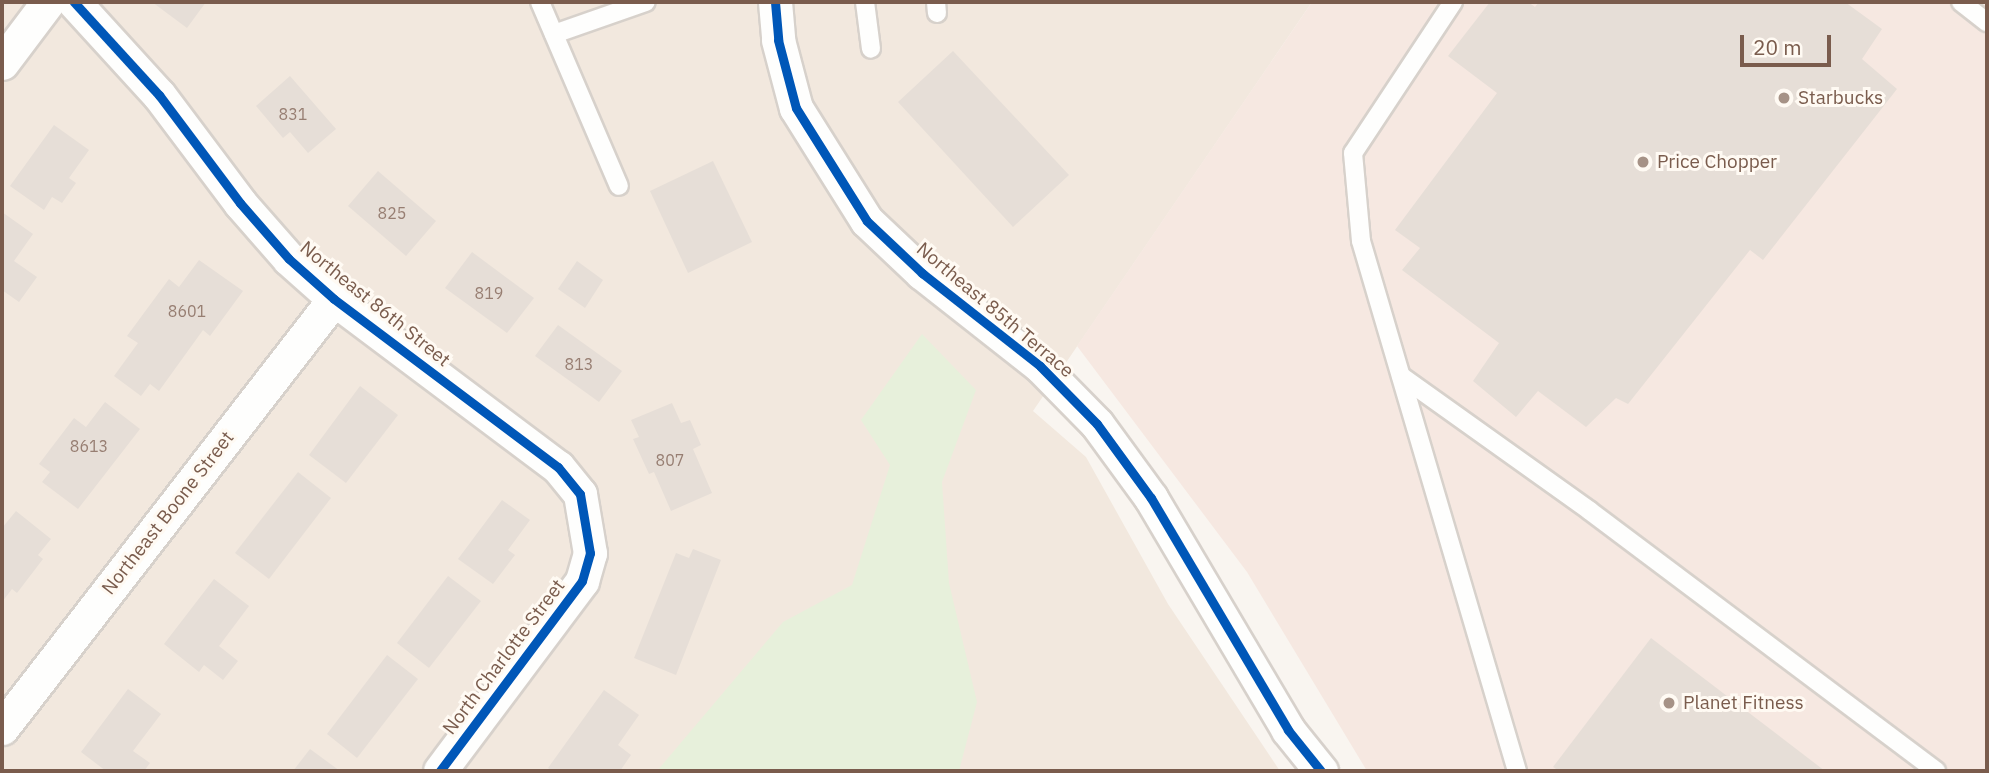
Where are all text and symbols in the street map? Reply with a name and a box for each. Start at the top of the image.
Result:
scale bar [1744,21,1835,65]
text: 20 m [1753,33,1802,61]
place label: Starbucks [1798,87,1883,109]
marker: Starbucks [1776,90,1792,106]
house number: 831 [279,104,307,124]
place label: Price Chopper [1657,151,1777,173]
marker: Price Chopper [1635,154,1651,170]
house number: 825 [378,203,406,223]
street label: Northeast 86th Street [295,237,455,371]
street label: Northeast 85th Terrace [912,238,1078,382]
house number: 819 [475,283,503,303]
house number: 8601 [168,301,206,321]
house number: 813 [565,354,593,374]
street label: Northeast Boone Street [97,427,239,599]
house number: 8613 [70,436,108,456]
house number: 807 [656,450,684,470]
street label: North Charlotte Street [438,575,570,739]
place label: Planet Fitness [1683,692,1804,714]
marker: Planet Fitness [1661,695,1677,711]

